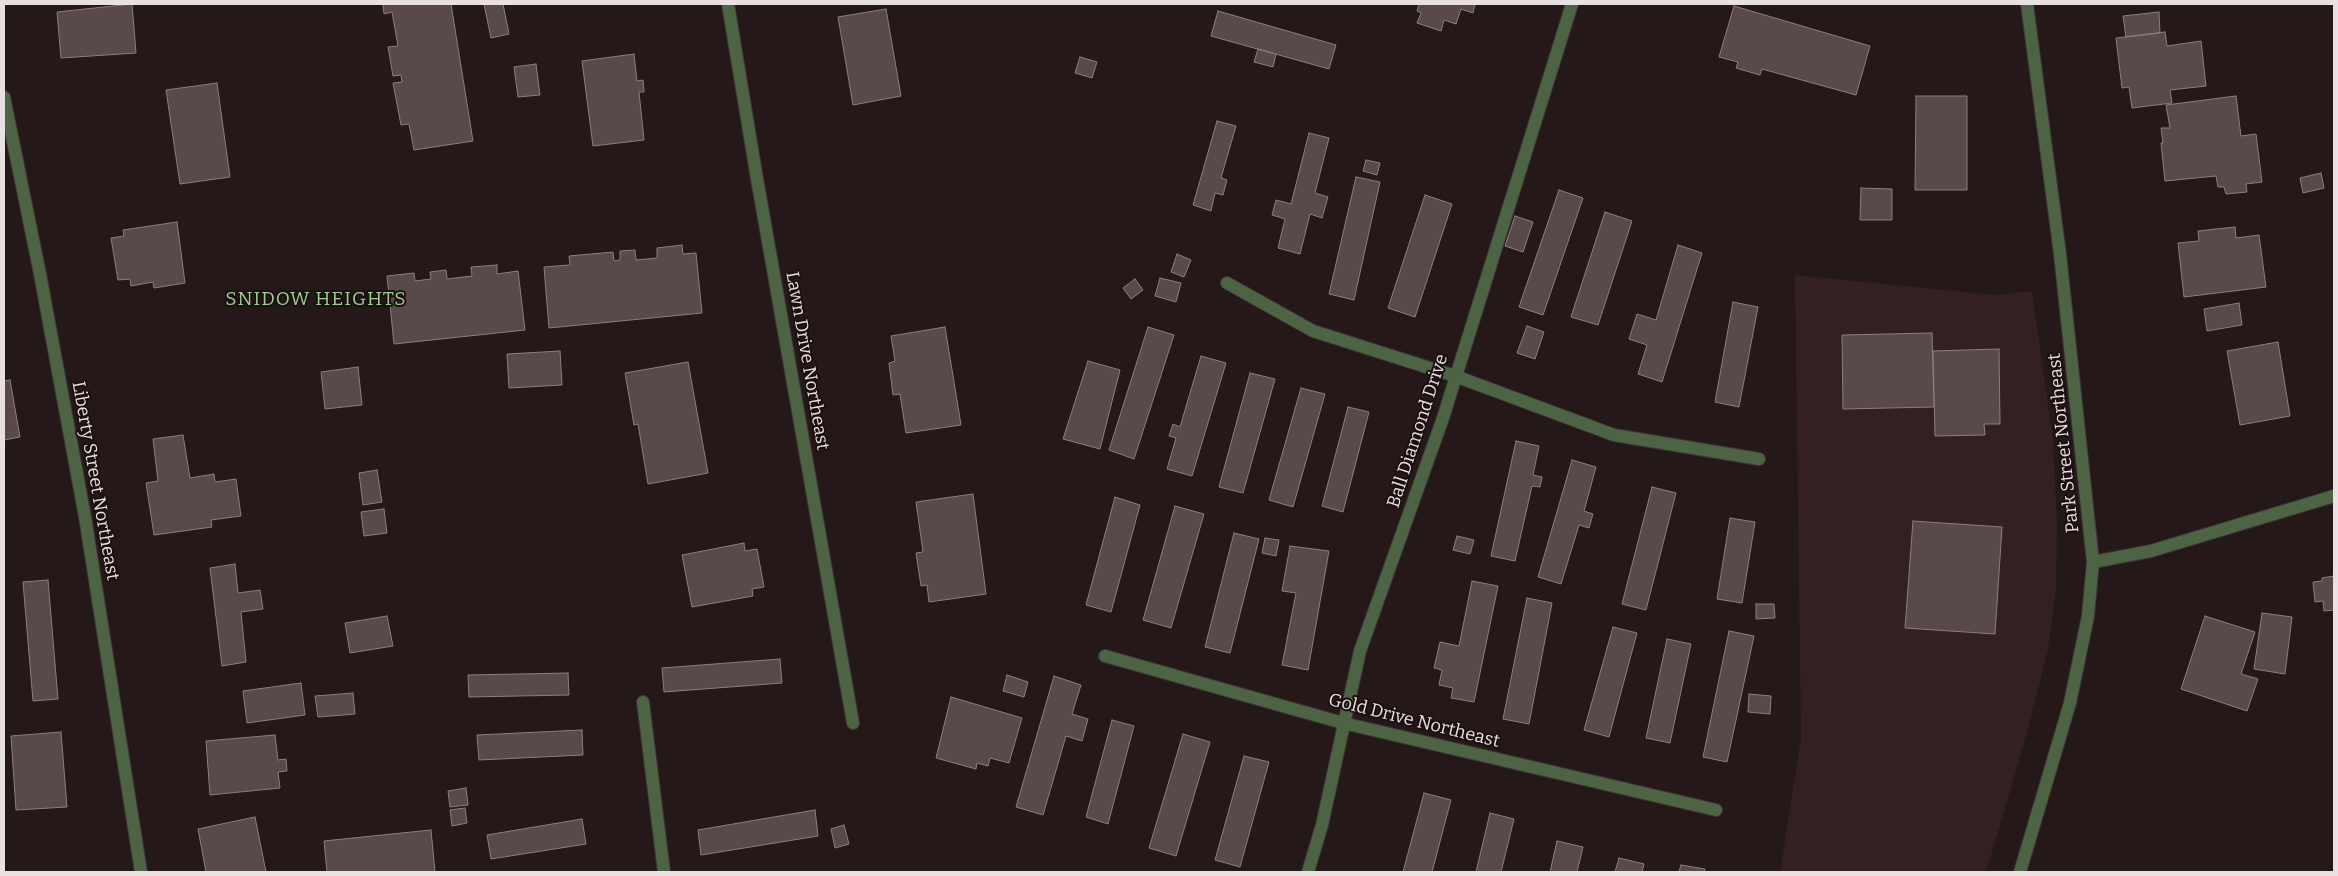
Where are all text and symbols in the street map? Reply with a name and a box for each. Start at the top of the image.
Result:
street label: Lawn Drive Northeast [781,270,833,452]
district label: SNIDOW HEIGHTS [224,289,408,311]
street label: Ball Diamond Drive [1383,352,1453,510]
street label: Park Street Northeast [2044,352,2084,534]
street label: Liberty Street Northeast [67,380,123,582]
street label: Gold Drive Northeast [1326,689,1502,753]

